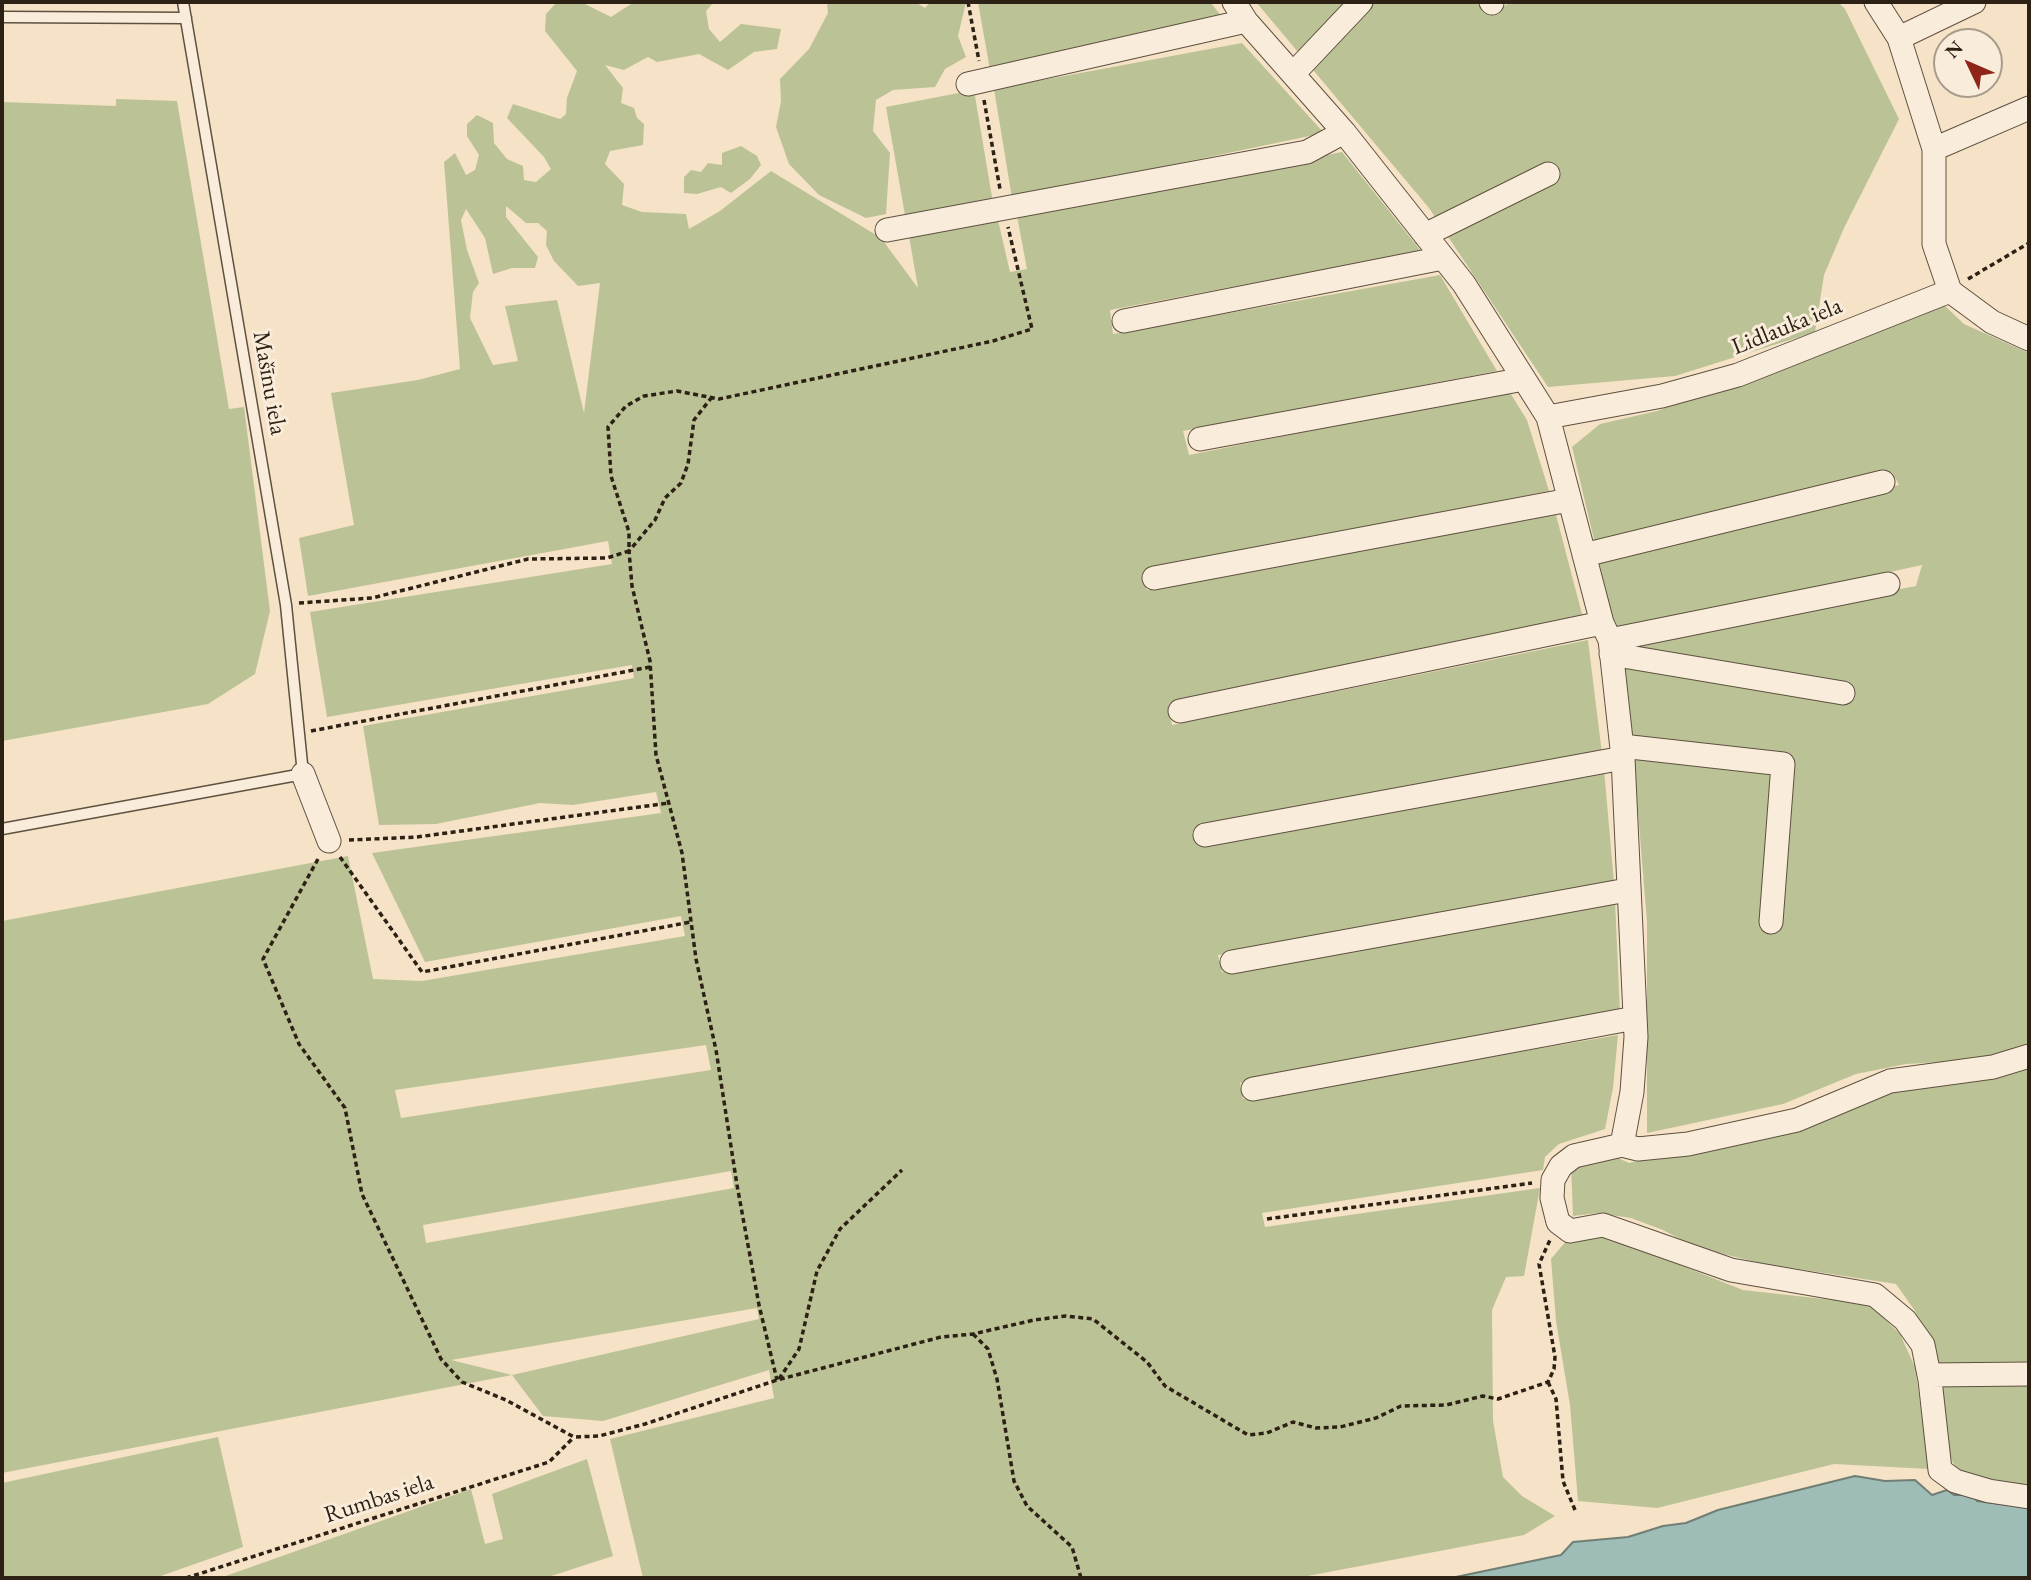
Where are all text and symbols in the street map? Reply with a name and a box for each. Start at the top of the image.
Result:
north arrow [1933,28,2003,98]
text: N [1940,35,1968,64]
street label: Lidlauka iela [1728,292,1846,362]
street label: Mašīnu iela [246,329,292,437]
street label: Rumbas iela [321,1468,437,1530]

